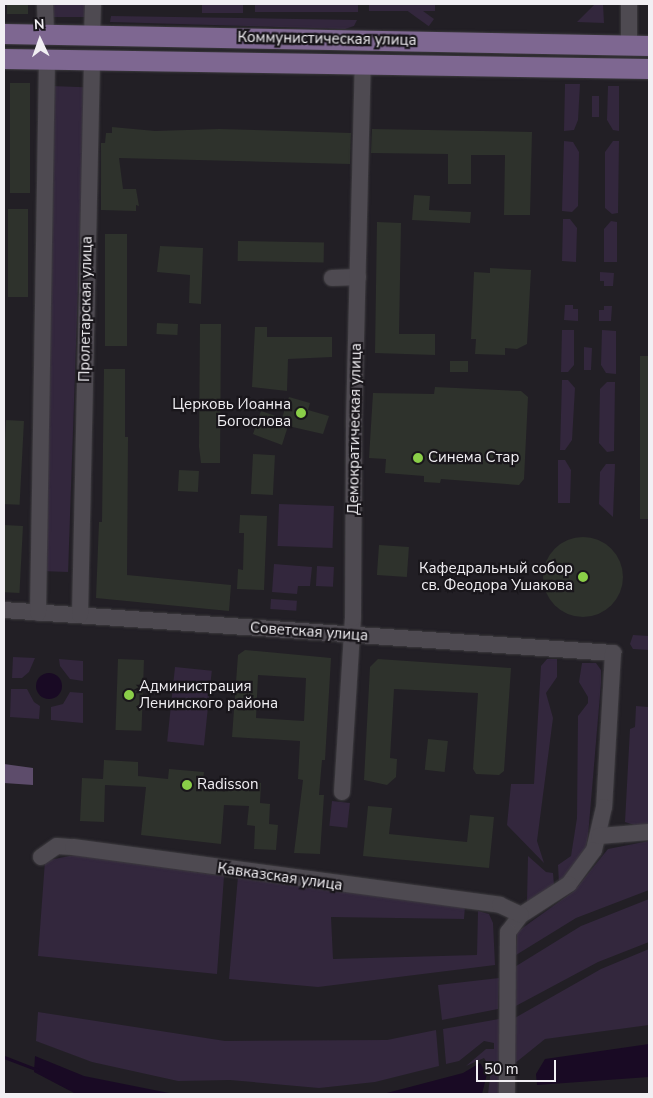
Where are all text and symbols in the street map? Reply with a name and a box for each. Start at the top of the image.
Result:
north arrow [15,15,65,65]
text: N [33,15,45,34]
street label: Коммунистическая улица [237,28,417,50]
street label: Пролетарская улица [76,236,96,382]
street label: Демократическая улица [345,343,365,515]
place label: Церковь Иоанна Богослова [172,395,291,430]
marker: Церковь Иоанна Богослова [295,407,307,419]
place label: Синема Стар [428,449,519,467]
marker: Синема Стар [412,452,424,464]
place label: Кафедральный собор св. Феодора Ушакова [419,559,573,594]
marker: Кафедральный собор св. Феодора Ушакова [577,571,589,583]
street label: Советская улица [249,619,369,645]
place label: Администрация Ленинского района [139,677,278,712]
marker: Администрация Ленинского района [123,689,135,701]
place label: Radisson [197,776,258,794]
marker: Radisson [181,779,193,791]
street label: Кавказская улица [216,859,344,895]
scale bar [478,1050,558,1082]
text: 50 m [484,1059,519,1079]

